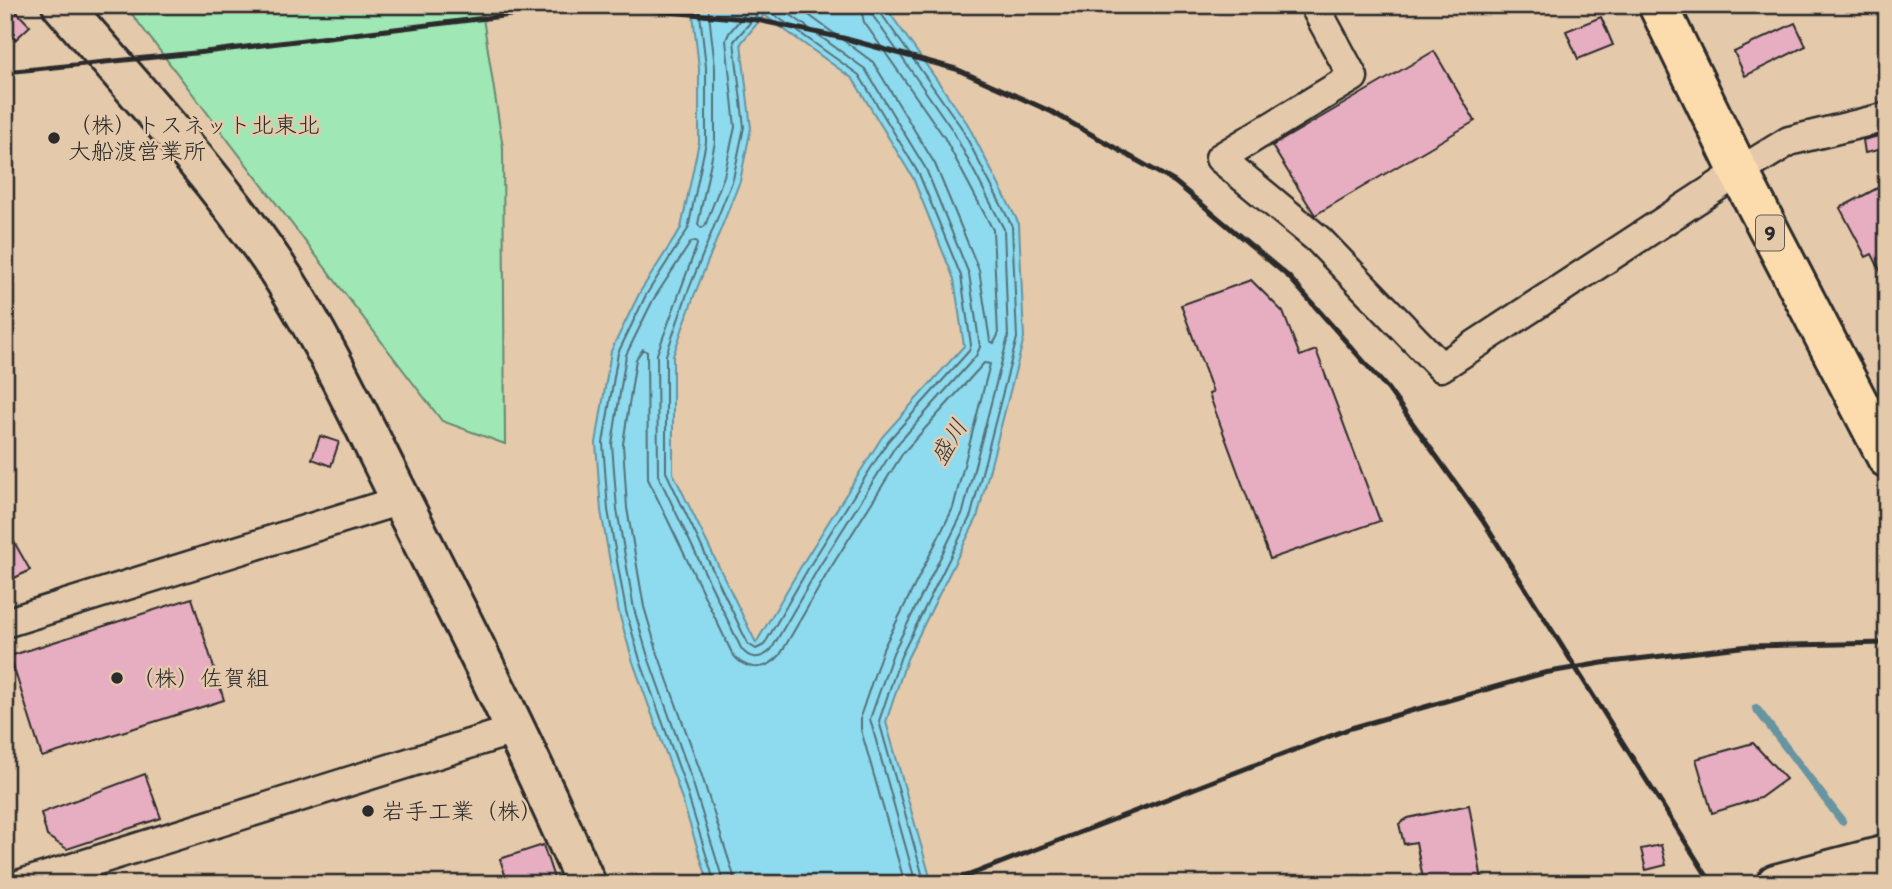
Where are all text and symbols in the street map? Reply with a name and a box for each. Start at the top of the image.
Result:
place label: （株）トスネット北東北 大船渡営業所 [68,111,320,165]
marker: （株）トスネット北東北 大船渡営業所 [46,130,62,146]
road number: 9 [1756,216,1784,250]
water label: 盛川 [924,414,973,470]
place label: （株）佐賀組 [131,664,269,692]
marker: （株）佐賀組 [109,670,125,686]
place label: 岩手工業（株） [382,797,543,825]
marker: 岩手工業（株） [360,803,376,819]

